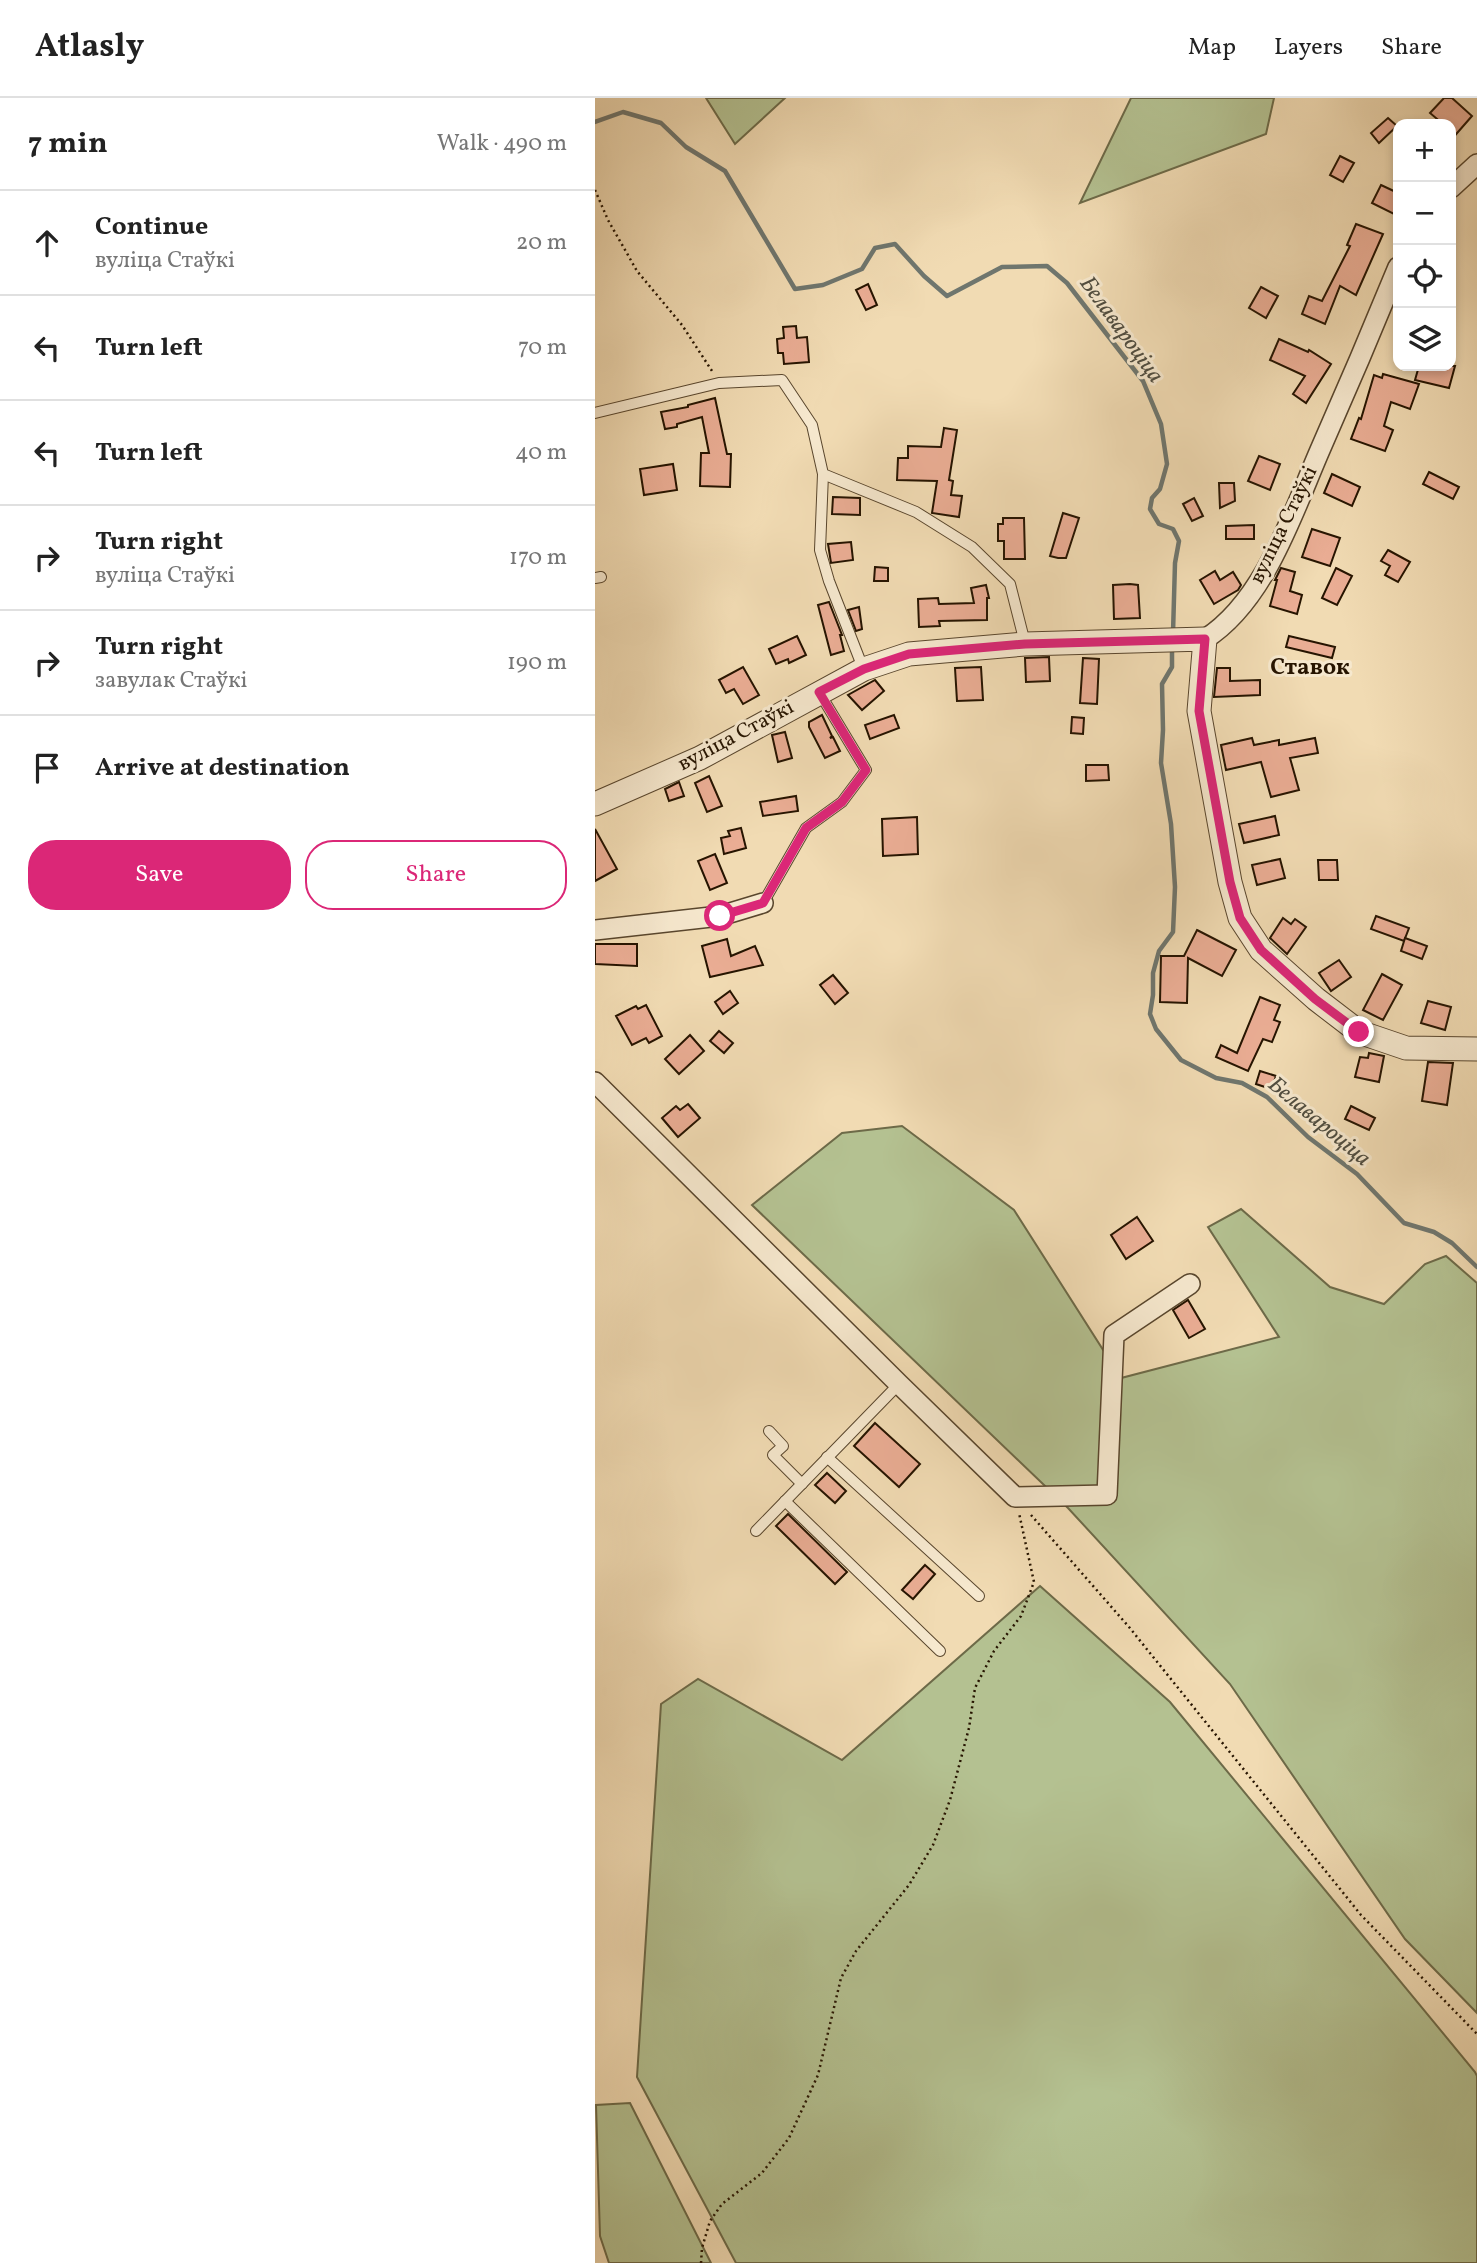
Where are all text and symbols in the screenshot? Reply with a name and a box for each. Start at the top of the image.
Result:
text: Atlasly [35,25,144,71]
text: Map [1188,31,1236,65]
text: Layers [1274,31,1343,65]
text: Share [1381,31,1442,65]
map controls [1393,119,1456,371]
button: + [1393,119,1456,182]
text: 7 min [28,123,108,165]
text: Walk · 490 m [437,128,567,160]
button: − [1393,182,1456,245]
text: Continue [95,209,208,245]
icon: ahead [28,224,66,262]
text: 20 m [516,227,567,259]
text: вуліца Стаўкі [95,245,235,277]
button: locate [1393,245,1456,308]
water label: Белавароціца [1071,270,1171,390]
button: layers [1393,308,1456,371]
icon: left [28,329,66,367]
text: Turn left [95,330,203,366]
text: 70 m [518,332,567,364]
icon: left [28,434,66,472]
text: Turn left [95,435,203,471]
text: 40 m [515,437,567,469]
street label: вуліца Стаўкі [1243,461,1325,589]
text: Turn right [95,524,223,560]
icon: right [28,539,66,577]
text: 170 m [509,542,567,574]
text: вуліца Стаўкі [95,560,235,592]
text: Turn right [95,629,223,665]
icon: right [28,644,66,682]
text: 190 m [507,647,567,679]
district label: Ставок [1270,652,1350,684]
text: завулак Стаўкі [95,665,247,697]
street label: вуліца Стаўкі [673,693,799,779]
icon: arrive [28,749,66,787]
text: Arrive at destination [95,750,350,786]
button: Save [28,840,291,910]
button: Share [305,840,567,910]
route start [704,900,735,931]
route end [1343,1016,1374,1047]
water label: Белавароціца [1261,1070,1377,1175]

